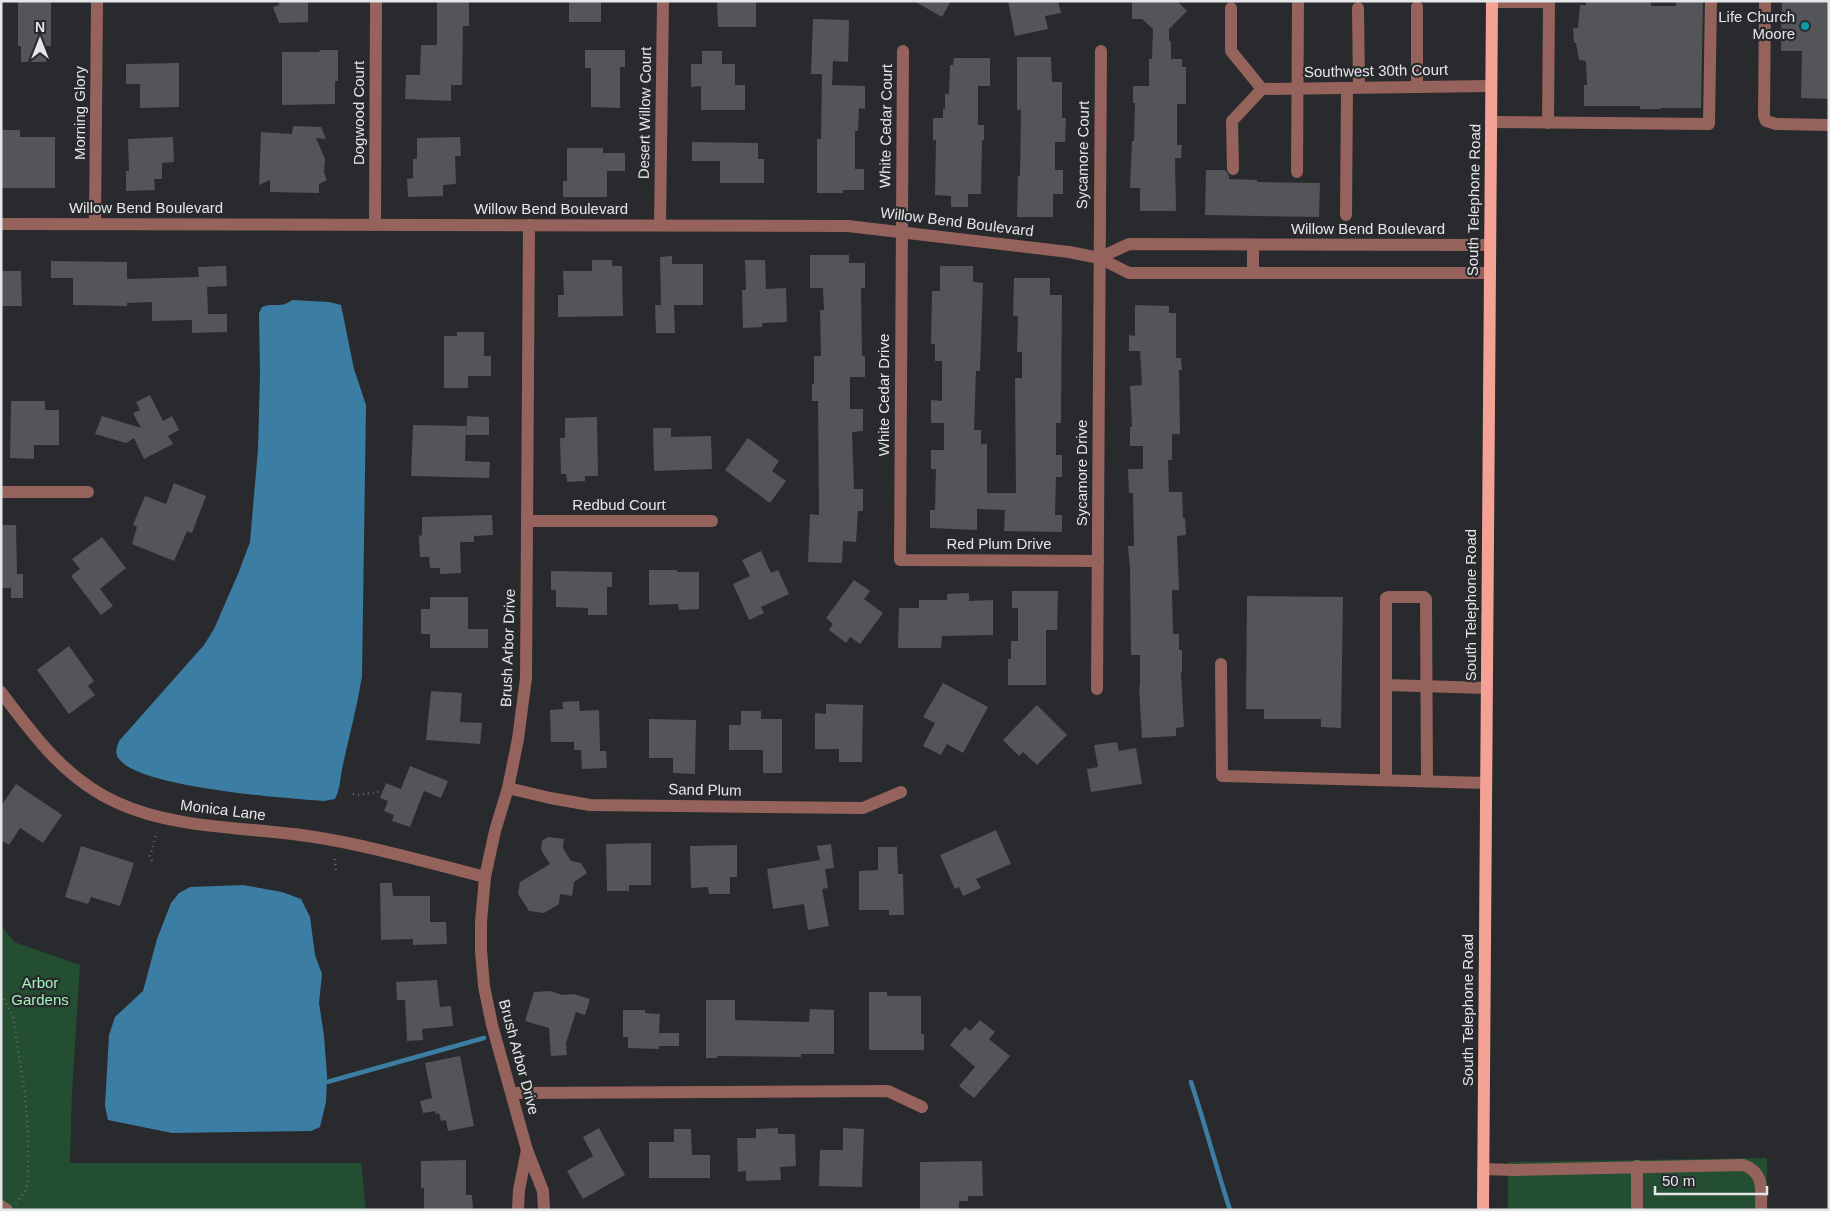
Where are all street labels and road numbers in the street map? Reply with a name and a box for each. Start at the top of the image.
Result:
street label: Desert Willow Court [635,46,654,179]
street label: Dogwood Court [350,60,367,165]
street label: Southwest 30th Court [1304,61,1449,80]
street label: White Cedar Court [876,63,895,188]
street label: Morning Glory [71,65,88,160]
street label: Sycamore Court [1073,100,1092,209]
street label: South Telephone Road [1464,124,1483,276]
street label: Willow Bend Boulevard [69,199,223,216]
street label: Willow Bend Boulevard [474,200,628,217]
street label: Willow Bend Boulevard [879,204,1035,239]
street label: Willow Bend Boulevard [1291,220,1445,237]
street label: White Cedar Drive [875,334,892,456]
street label: Sycamore Drive [1073,420,1090,526]
street label: Redbud Court [572,496,667,513]
street label: South Telephone Road [1462,529,1479,681]
street label: Red Plum Drive [946,535,1052,552]
street label: Brush Arbor Drive [497,589,518,707]
street label: Sand Plum [668,780,742,799]
street label: Monica Lane [179,796,267,823]
street label: South Telephone Road [1459,934,1476,1086]
street label: Brush Arbor Drive [496,997,543,1116]

